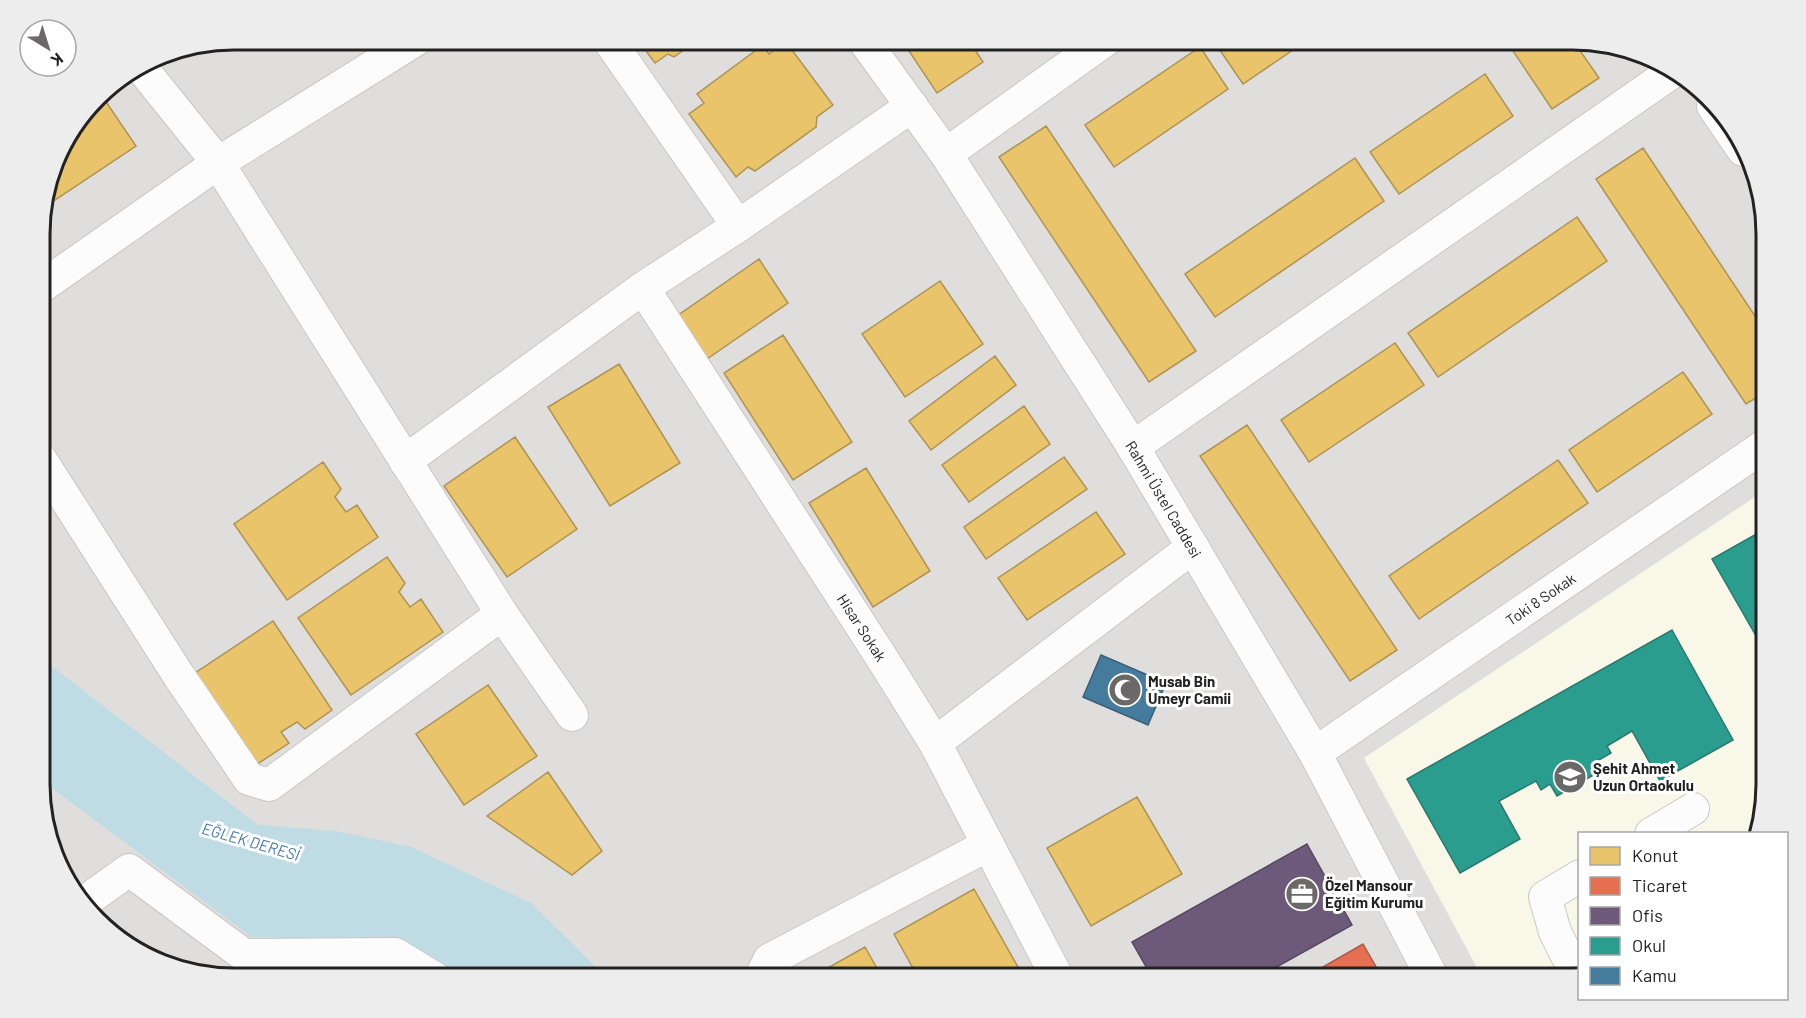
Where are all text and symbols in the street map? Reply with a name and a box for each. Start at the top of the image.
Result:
north arrow [18,18,78,78]
text: K [48,50,67,71]
street label: Rahmi Üstel Caddesi [1122,437,1206,561]
street label: Toki 8 Sokak [1502,569,1579,629]
street label: Hisar Sokak [834,590,891,665]
mosque icon: Musab Bin Umeyr Camii [1107,672,1143,708]
place label: Musab Bin Umeyr Camii [1148,672,1231,707]
school or university icon: Şehit Ahmet Uzun Ortaokulu [1552,759,1588,795]
place label: Şehit Ahmet Uzun Ortaokulu [1593,759,1694,794]
water label: EĞLEK DERESİ [200,818,303,864]
legend [1578,832,1788,1000]
text: Konut [1632,844,1678,866]
text: Ticaret [1632,874,1688,896]
office icon: Özel Mansour Eğitim Kurumu [1284,876,1320,912]
place label: Özel Mansour Eğitim Kurumu [1325,876,1423,911]
text: Ofis [1632,904,1663,926]
text: Okul [1632,934,1666,956]
text: Kamu [1632,964,1677,986]

